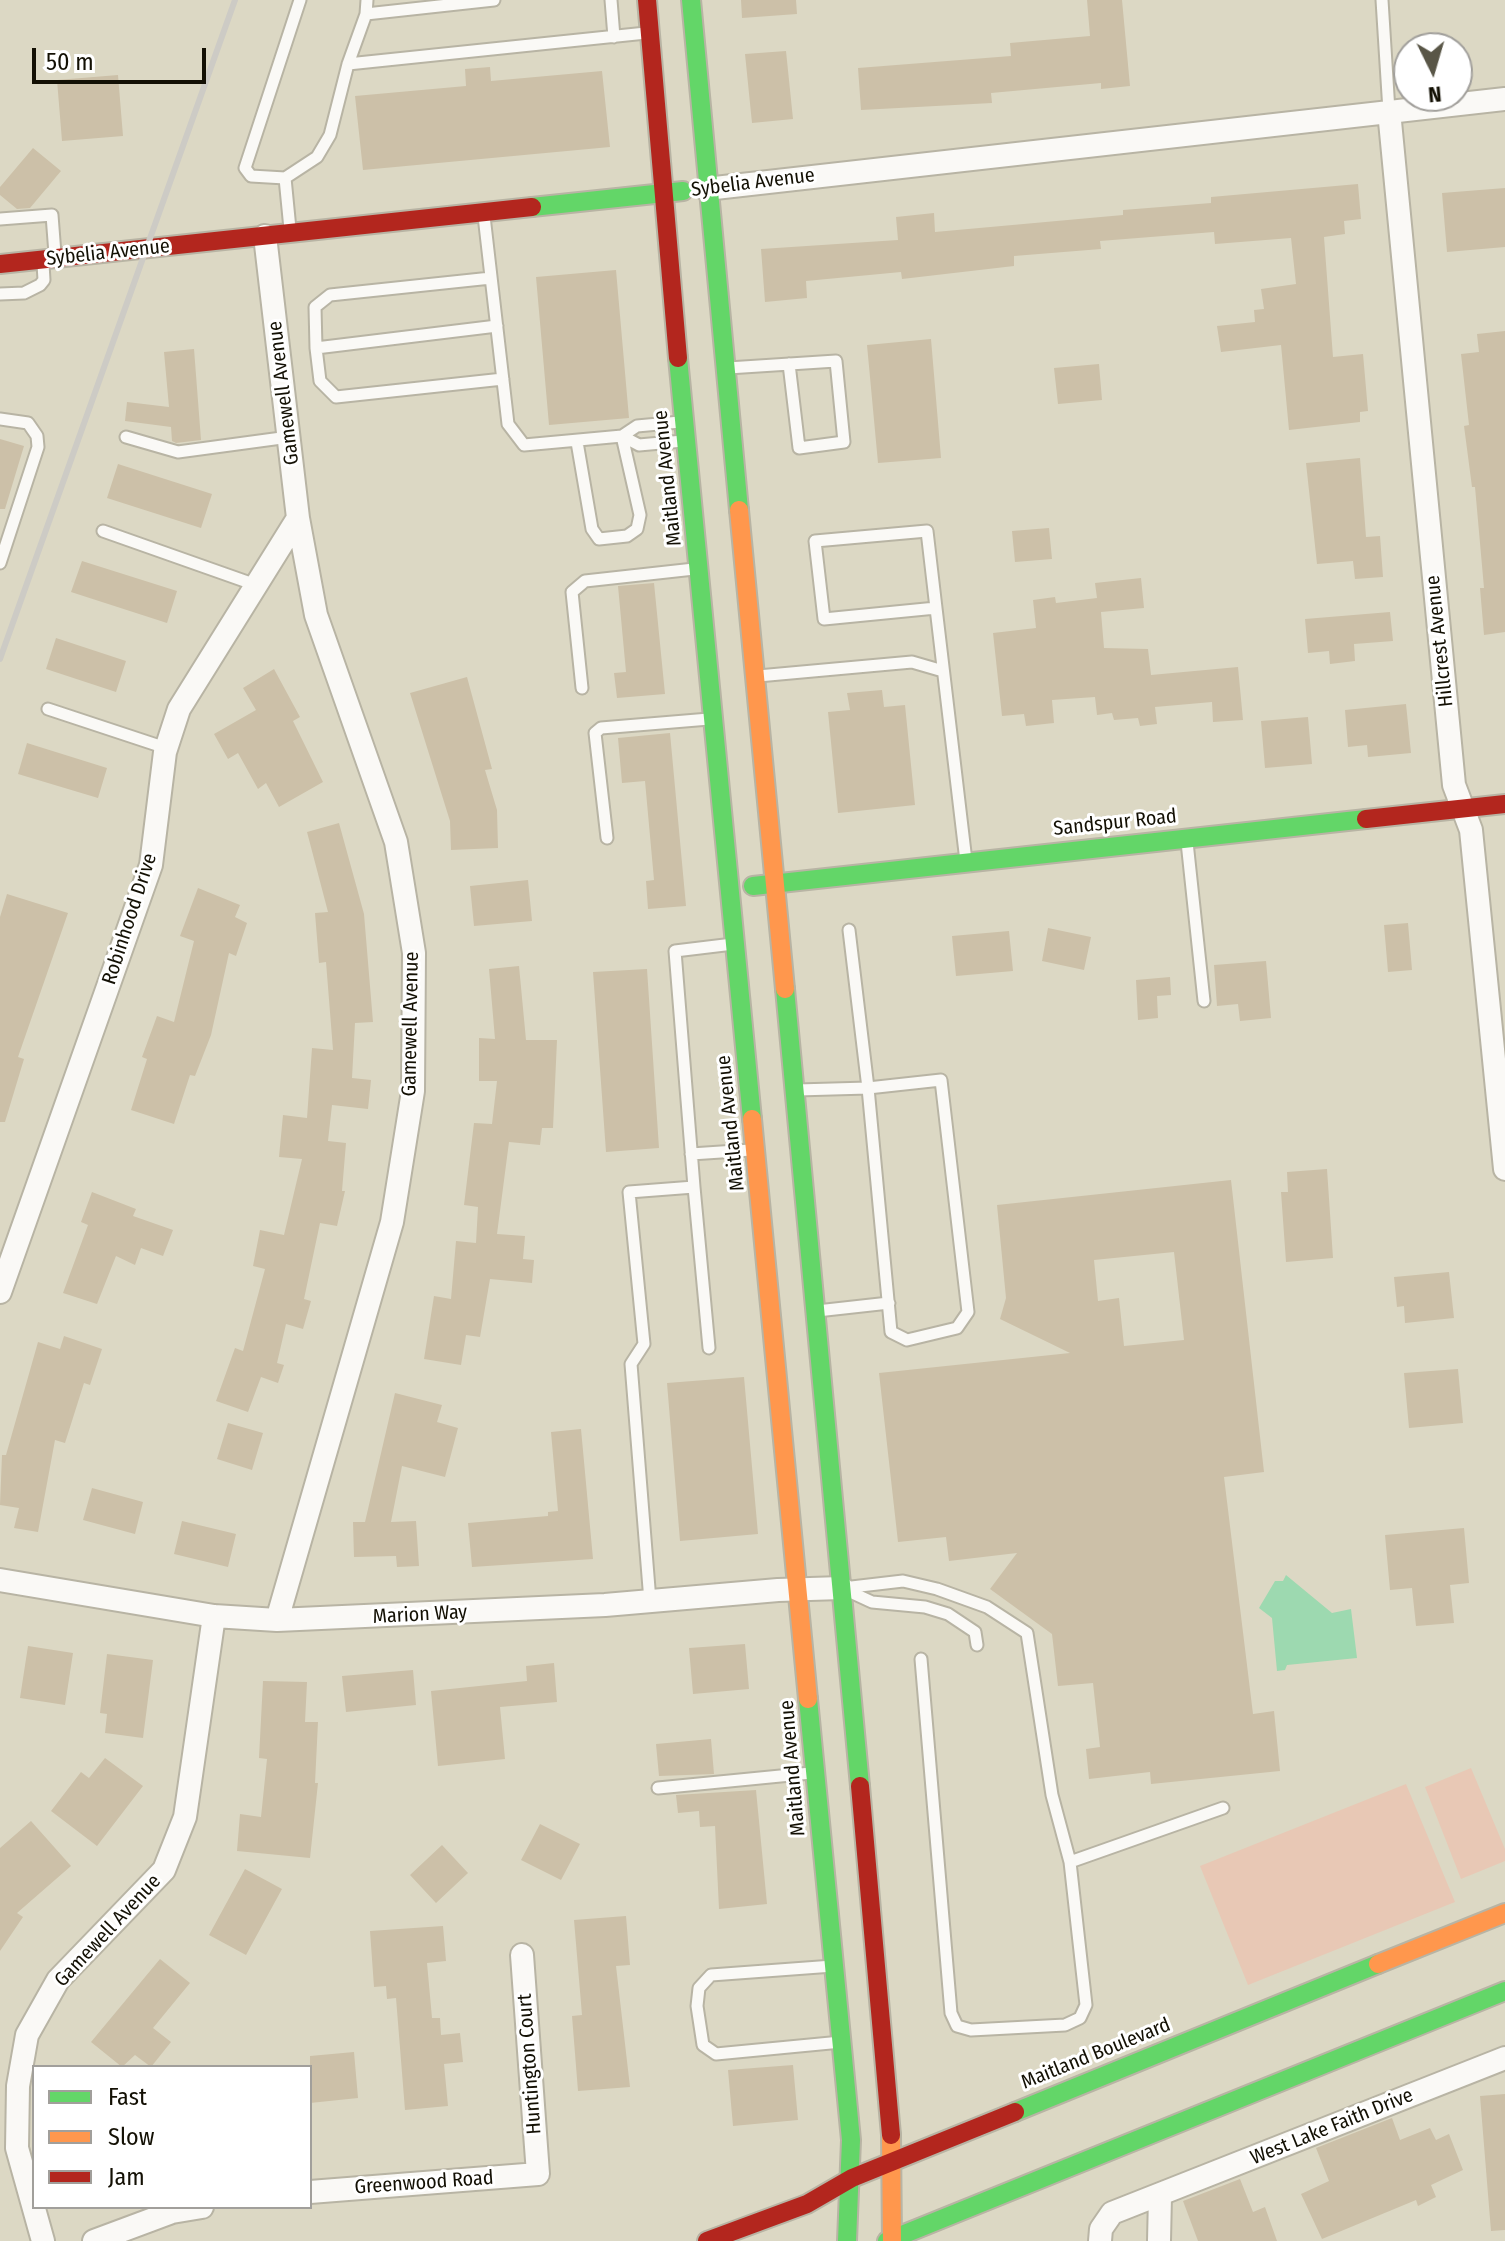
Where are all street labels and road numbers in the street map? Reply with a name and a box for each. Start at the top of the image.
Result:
street label: Sybelia Avenue [690,164,816,202]
street label: Sybelia Avenue [45,235,171,271]
street label: Gamewell Avenue [263,320,305,466]
street label: Maitland Avenue [649,409,687,547]
street label: Hillcrest Avenue [1421,574,1459,708]
street label: Sandspur Road [1052,805,1178,841]
street label: Robinhood Drive [97,850,163,988]
street label: Gamewell Avenue [398,951,424,1097]
street label: Maitland Avenue [712,1054,750,1192]
street label: Marion Way [372,1601,468,1629]
street label: Maitland Avenue [775,1699,811,1837]
street label: Gamewell Avenue [50,1870,166,1992]
street label: Huntington Court [513,1993,547,2135]
street label: Maitland Boulevard [1018,2013,1174,2095]
street label: West Lake Faith Drive [1247,2083,1417,2171]
street label: Greenwood Road [354,2166,494,2200]

